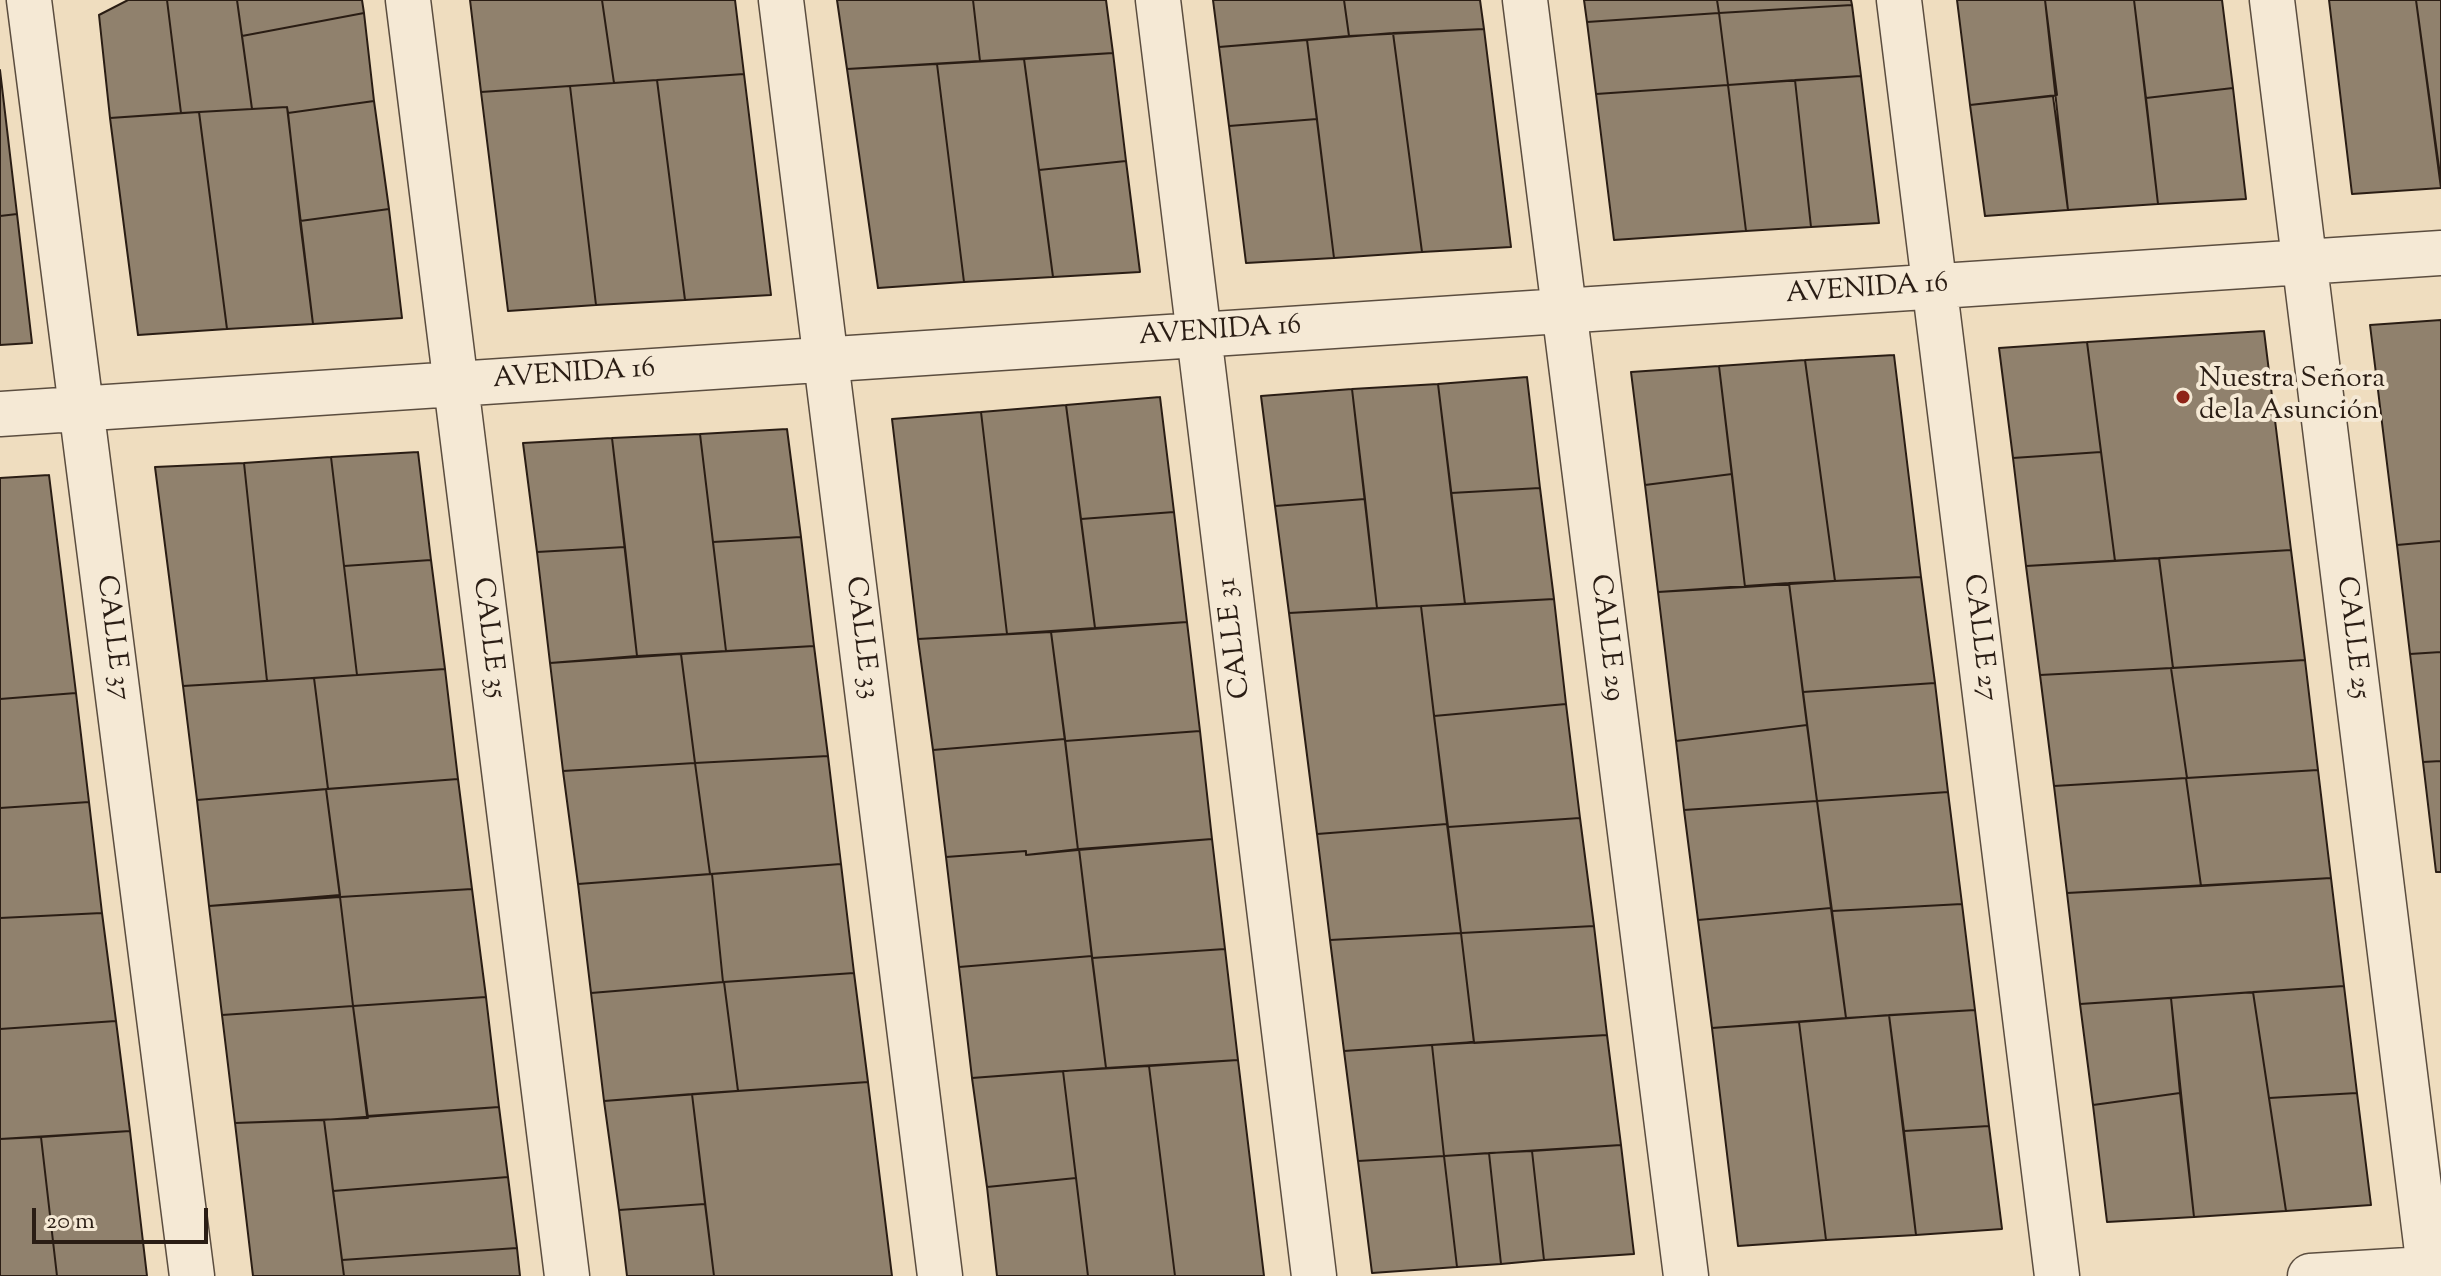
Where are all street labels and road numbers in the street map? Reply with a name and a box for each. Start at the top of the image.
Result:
street label: AVENIDA 16 [1785,269,1949,313]
street label: AVENIDA 16 [1138,311,1302,355]
street label: AVENIDA 16 [492,354,656,398]
street label: CALLE 27 [1954,572,2002,704]
street label: CALLE 37 [87,573,135,703]
street label: CALLE 29 [1581,573,1629,703]
street label: CALLE 33 [836,575,884,701]
street label: CALLE 25 [2327,575,2375,701]
street label: CALLE 35 [463,576,511,700]
street label: CALLE 31 [1212,576,1260,700]

